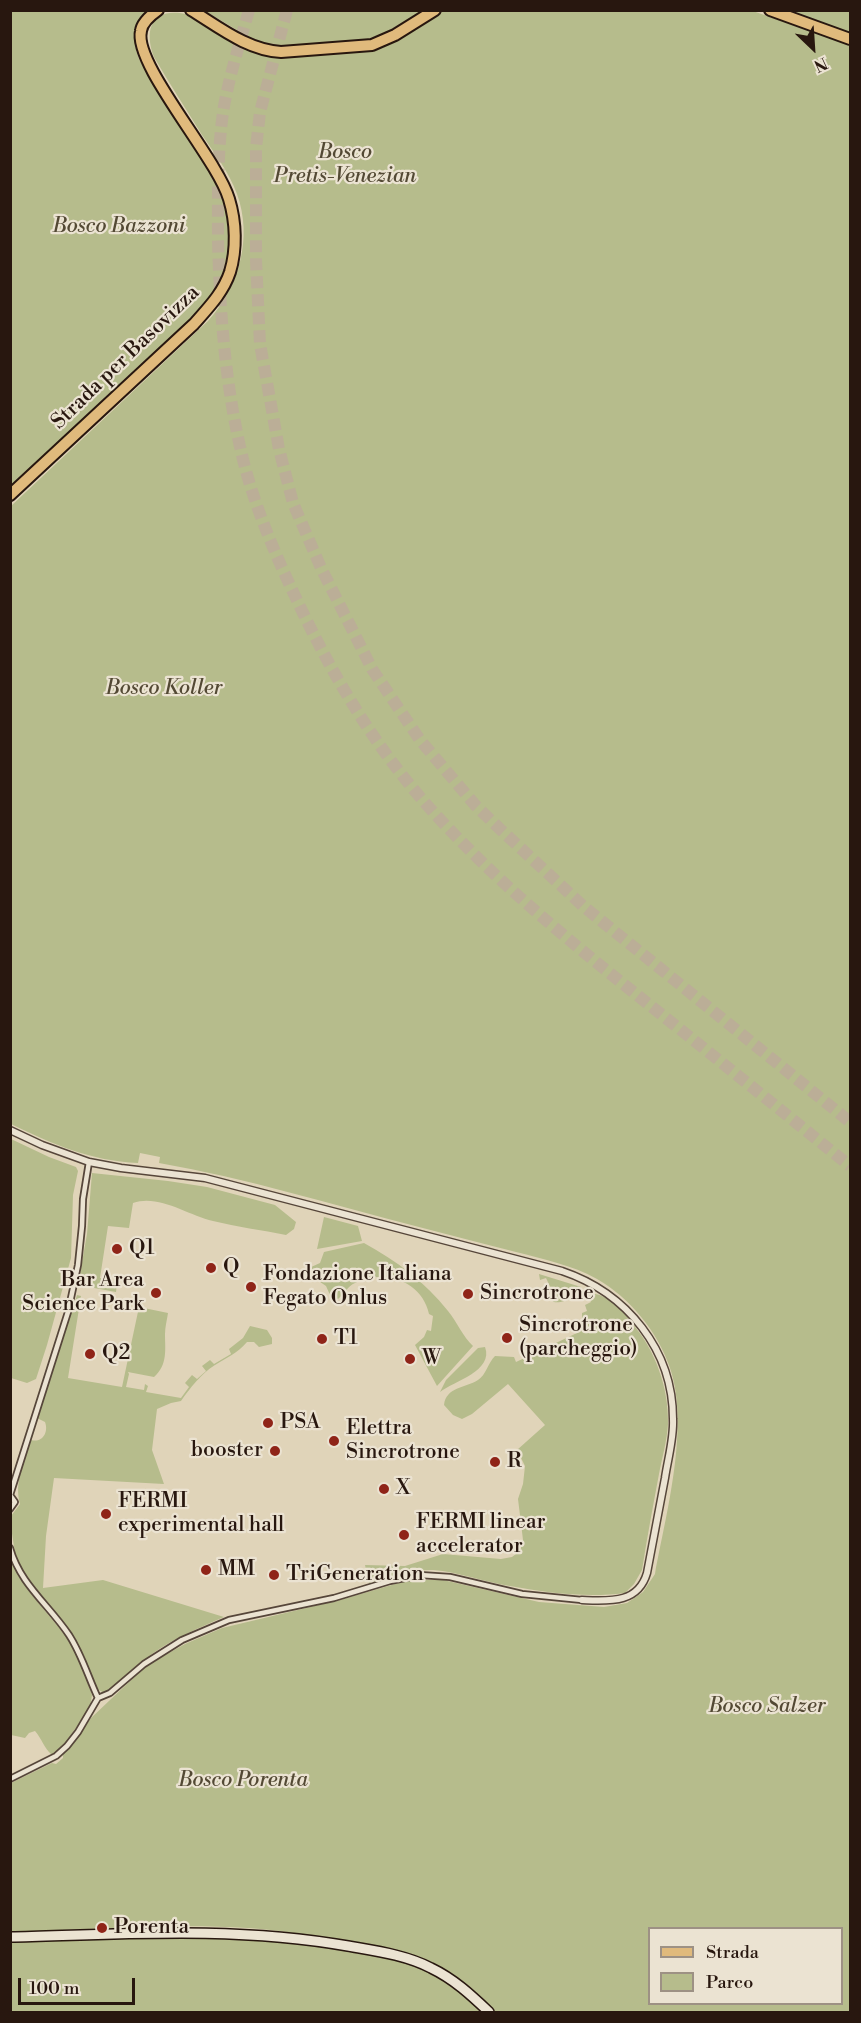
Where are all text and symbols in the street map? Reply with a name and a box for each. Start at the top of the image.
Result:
north arrow [783,18,843,78]
text: N [811,53,831,76]
park label: Bosco Pretis-Venezian [274,140,416,190]
park label: Bosco Bazzoni [53,214,185,240]
street label: Strada per Basovizza [47,281,205,435]
park label: Bosco Koller [106,676,222,702]
place label: Q1 [129,1236,154,1262]
marker: Q1 [110,1242,124,1256]
place label: Q [223,1255,239,1281]
marker: Q [204,1261,218,1275]
place label: Fondazione Italiana Fegato Onlus [263,1262,452,1312]
place label: Bar Area Science Park [22,1268,144,1318]
marker: Fondazione Italiana Fegato Onlus [244,1280,258,1294]
place label: Sincrotrone [480,1281,594,1307]
marker: Bar Area Science Park [149,1286,163,1300]
marker: Sincrotrone [461,1287,475,1301]
place label: Sincrotrone (parcheggio) [519,1313,638,1363]
place label: T1 [334,1326,358,1352]
marker: Sincrotrone (parcheggio) [500,1331,514,1345]
marker: T1 [315,1332,329,1346]
place label: Q2 [102,1341,130,1367]
place label: W [422,1346,441,1372]
marker: Q2 [83,1347,97,1361]
marker: W [403,1352,417,1366]
place label: PSA [280,1410,320,1436]
marker: PSA [261,1416,275,1430]
place label: Elettra Sincrotrone [346,1416,460,1466]
marker: Elettra Sincrotrone [327,1434,341,1448]
place label: booster [191,1438,263,1464]
marker: booster [268,1444,282,1458]
place label: R [507,1449,522,1475]
marker: R [488,1455,502,1469]
place label: X [396,1476,410,1502]
marker: X [377,1482,391,1496]
place label: FERMI experimental hall [118,1489,284,1539]
marker: FERMI experimental hall [99,1507,113,1521]
place label: FERMI linear accelerator [416,1510,546,1560]
marker: FERMI linear accelerator [397,1528,411,1542]
place label: MM [218,1557,255,1583]
place label: TriGeneration [286,1562,424,1588]
marker: MM [199,1563,213,1577]
marker: TriGeneration [267,1568,281,1582]
park label: Bosco Salzer [708,1694,826,1720]
park label: Bosco Porenta [178,1768,308,1794]
place label: Porenta [114,1915,189,1941]
marker: Porenta [95,1921,109,1935]
legend [648,1927,843,2005]
text: Strada [706,1941,759,1964]
scale bar [21,1966,138,2004]
text: Parco [706,1971,753,1994]
text: 100 m [29,1977,80,2000]

